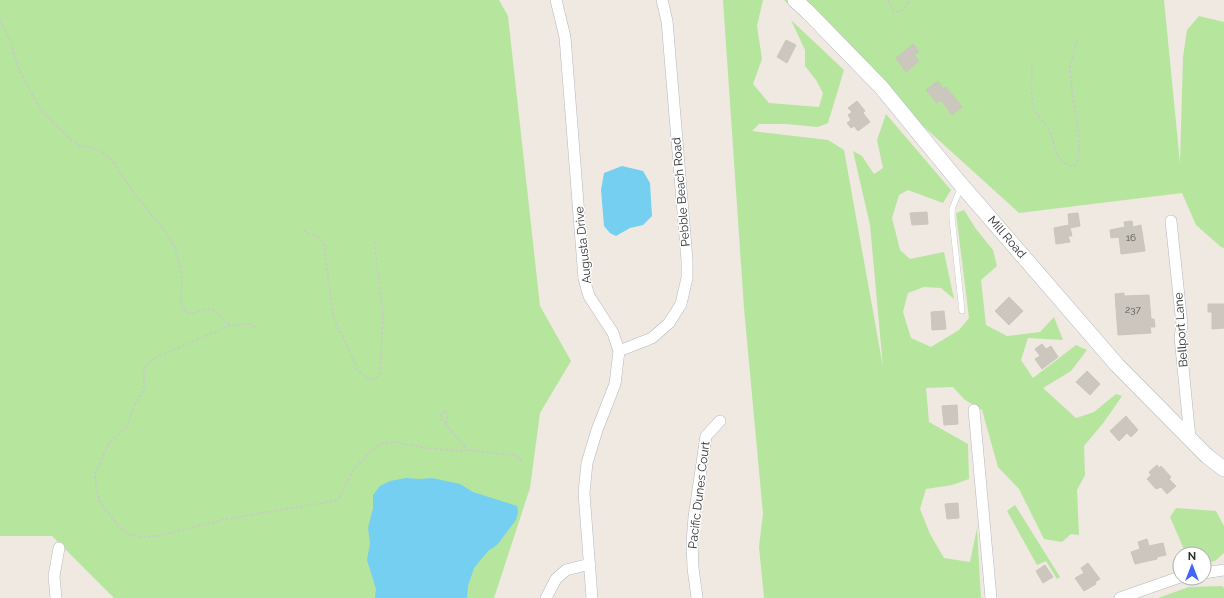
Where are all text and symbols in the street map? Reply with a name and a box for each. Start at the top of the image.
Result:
street label: Pebble Beach Road [669,137,693,247]
street label: Augusta Drive [572,206,594,284]
street label: Mill Road [985,213,1029,261]
house number: 16 [1126,232,1136,243]
street label: Bellport Lane [1171,292,1191,368]
house number: 237 [1125,304,1142,315]
street label: Pacific Dunes Court [685,440,713,550]
north arrow [1172,546,1212,586]
text: N [1188,550,1196,563]

